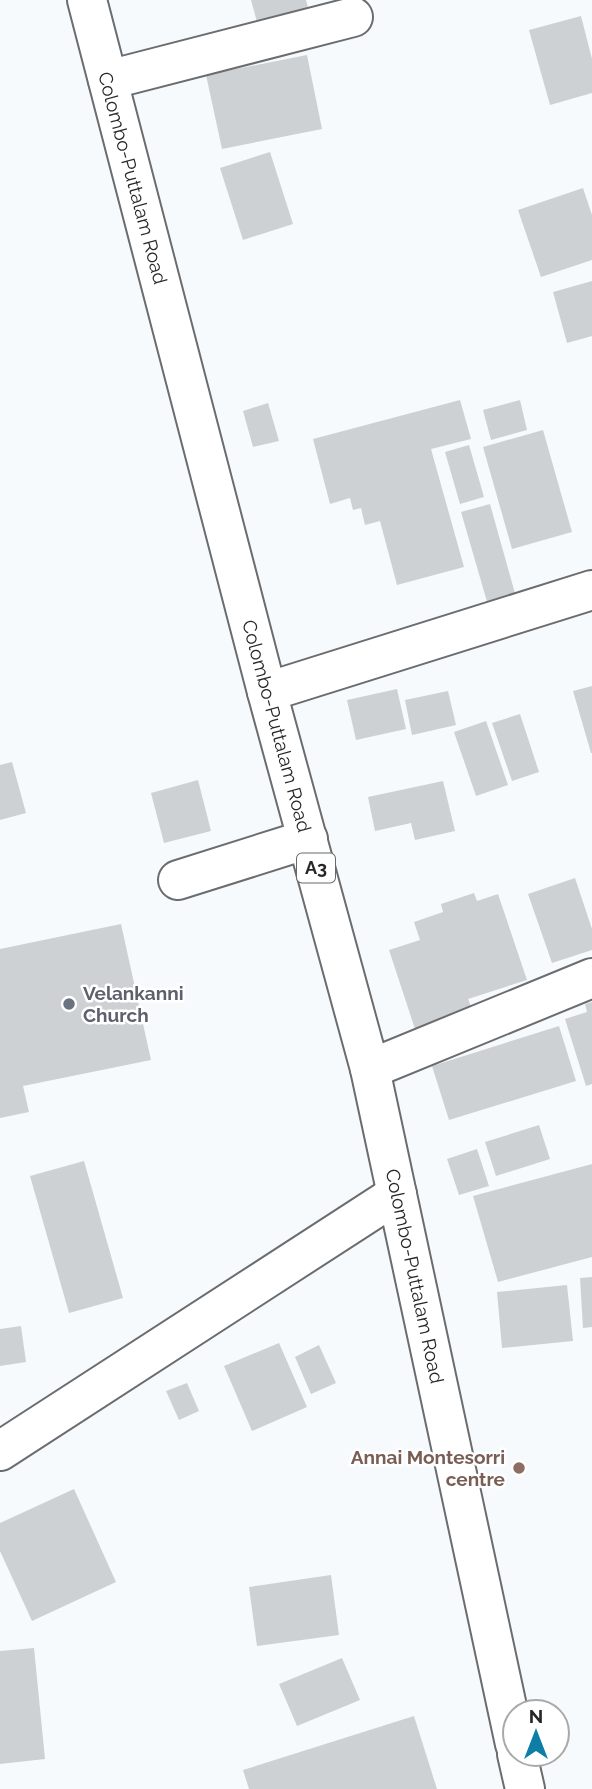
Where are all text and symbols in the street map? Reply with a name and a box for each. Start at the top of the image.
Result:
street label: Colombo-Puttalam Road [94,69,172,287]
street label: Colombo-Puttalam Road [238,617,316,835]
road number: A3 [297,854,335,882]
place label: Velankanni Church [83,982,184,1026]
marker: Velankanni Church [61,996,77,1012]
street label: Colombo-Puttalam Road [381,1167,449,1385]
place label: Annai Montesorri centre [351,1446,505,1490]
marker: Annai Montesorri centre [511,1460,527,1476]
north arrow [501,1698,571,1768]
text: N [529,1705,543,1727]

